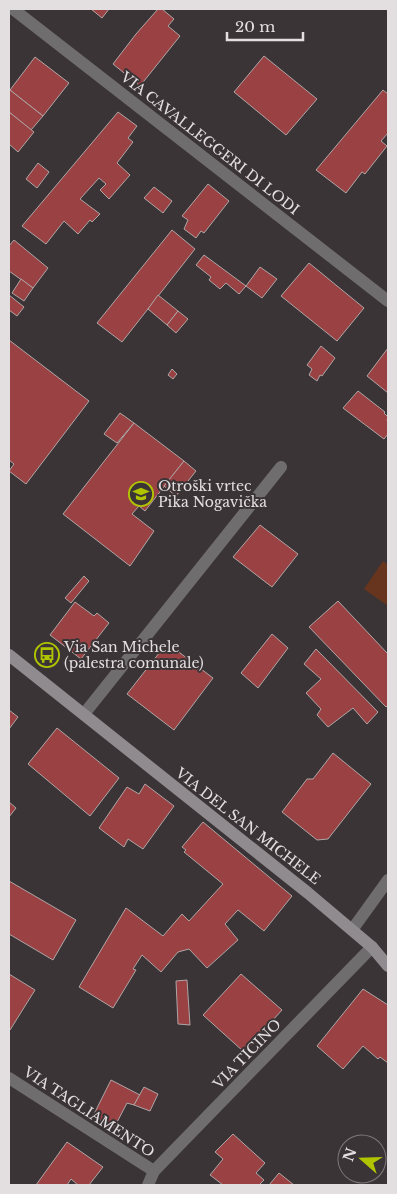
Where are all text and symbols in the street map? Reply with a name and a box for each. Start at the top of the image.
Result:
scale bar [227,10,303,42]
text: 20 m [235,17,275,36]
street label: VIA CAVALLEGGERI DI LODI [116,67,303,218]
place label: Otroški vrtec Pika Nogavička [158,477,267,511]
school or university icon: Otroški vrtec Pika Nogavička [128,481,154,507]
place label: Via San Michele (palestra comunale) [63,638,204,672]
bus stop icon: Via San Michele (palestra comunale) [34,642,60,668]
street label: VIA DEL SAN MICHELE [171,763,324,888]
street label: VIA TICINO [208,1015,285,1093]
street label: VIA TAGLIAMENTO [19,1062,158,1161]
north arrow [337,1134,387,1184]
text: N [339,1145,360,1164]

